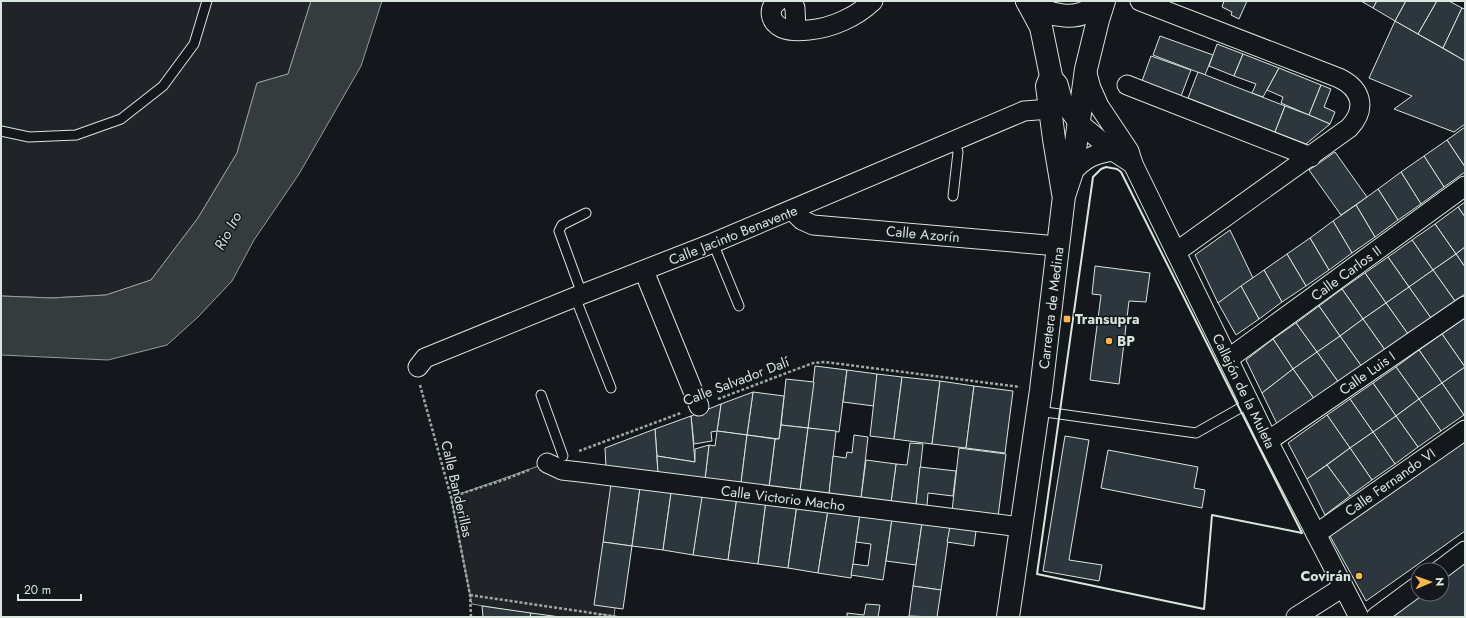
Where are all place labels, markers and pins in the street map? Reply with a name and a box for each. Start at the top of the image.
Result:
place label: Transupra [1075,309,1139,329]
marker: Transupra [1062,314,1072,324]
place label: BP [1117,331,1135,351]
marker: BP [1104,336,1114,346]
place label: Covirán [1300,566,1351,586]
marker: Covirán [1354,571,1364,581]

